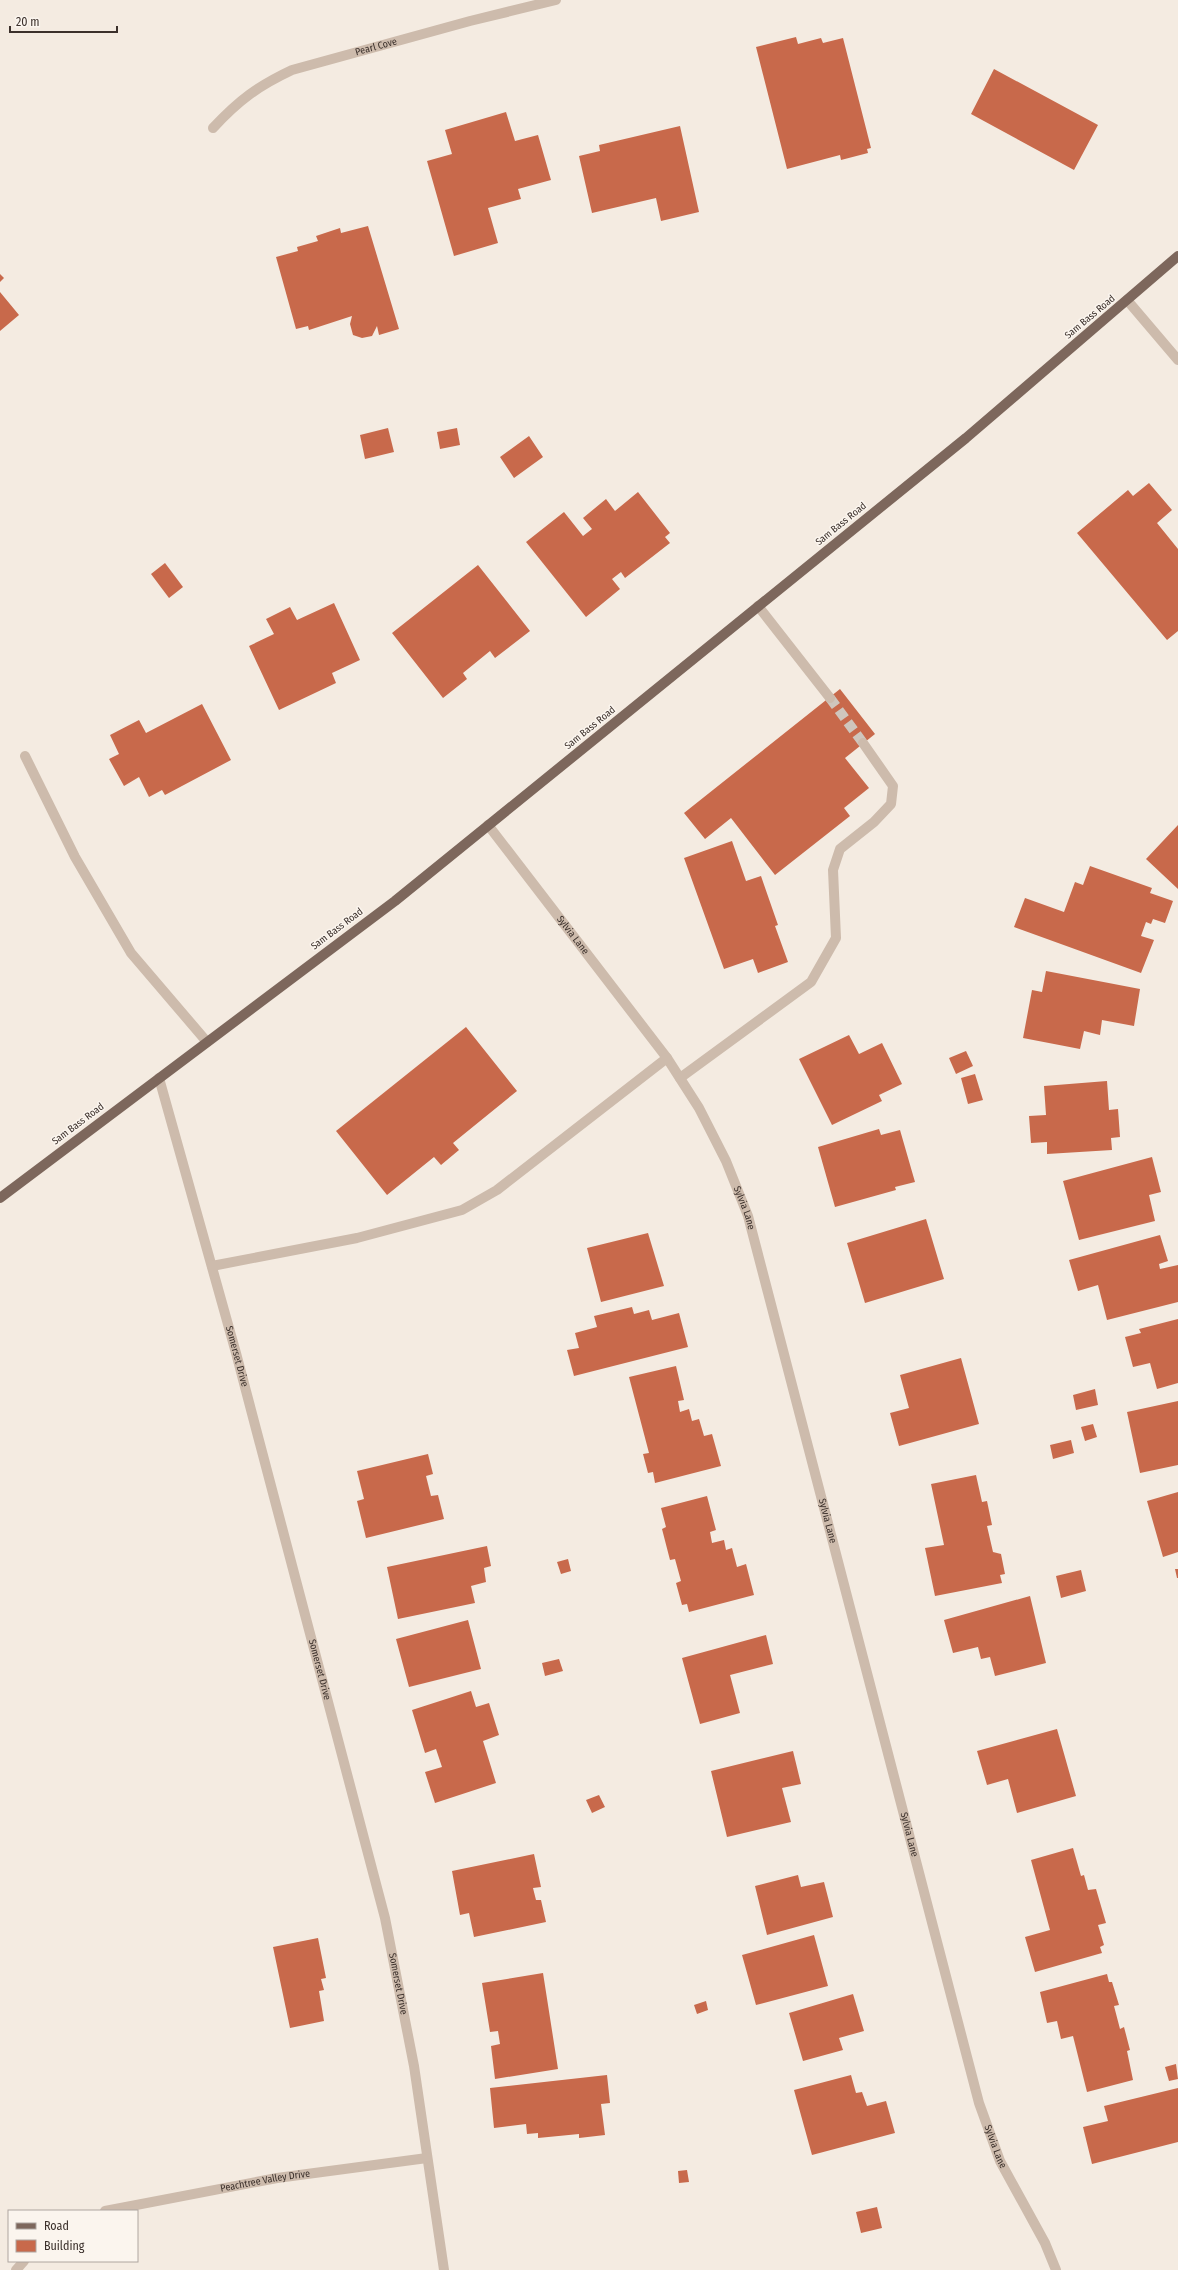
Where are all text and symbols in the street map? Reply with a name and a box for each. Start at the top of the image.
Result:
scale bar [10,8,117,34]
text: 20 m [16,15,40,29]
street label: Pearl Cove [354,35,398,58]
street label: Sam Bass Road [1062,293,1118,341]
street label: Sam Bass Road [813,500,869,548]
street label: Sam Bass Road [562,704,618,752]
street label: Sam Bass Road [309,906,365,952]
street label: Sylvia Lane [554,913,591,957]
street label: Sam Bass Road [50,1101,106,1147]
street label: Sylvia Lane [731,1184,757,1231]
street label: Somerset Drive [223,1325,251,1388]
street label: Sylvia Lane [816,1497,839,1545]
street label: Somerset Drive [306,1638,333,1701]
street label: Sylvia Lane [898,1811,921,1858]
street label: Somerset Drive [386,1952,410,2016]
street label: Sylvia Lane [981,2123,1009,2171]
street label: Peachtree Valley Drive [219,2168,311,2195]
legend [8,2210,138,2262]
text: Road [44,2219,69,2233]
text: Building [44,2239,85,2253]

